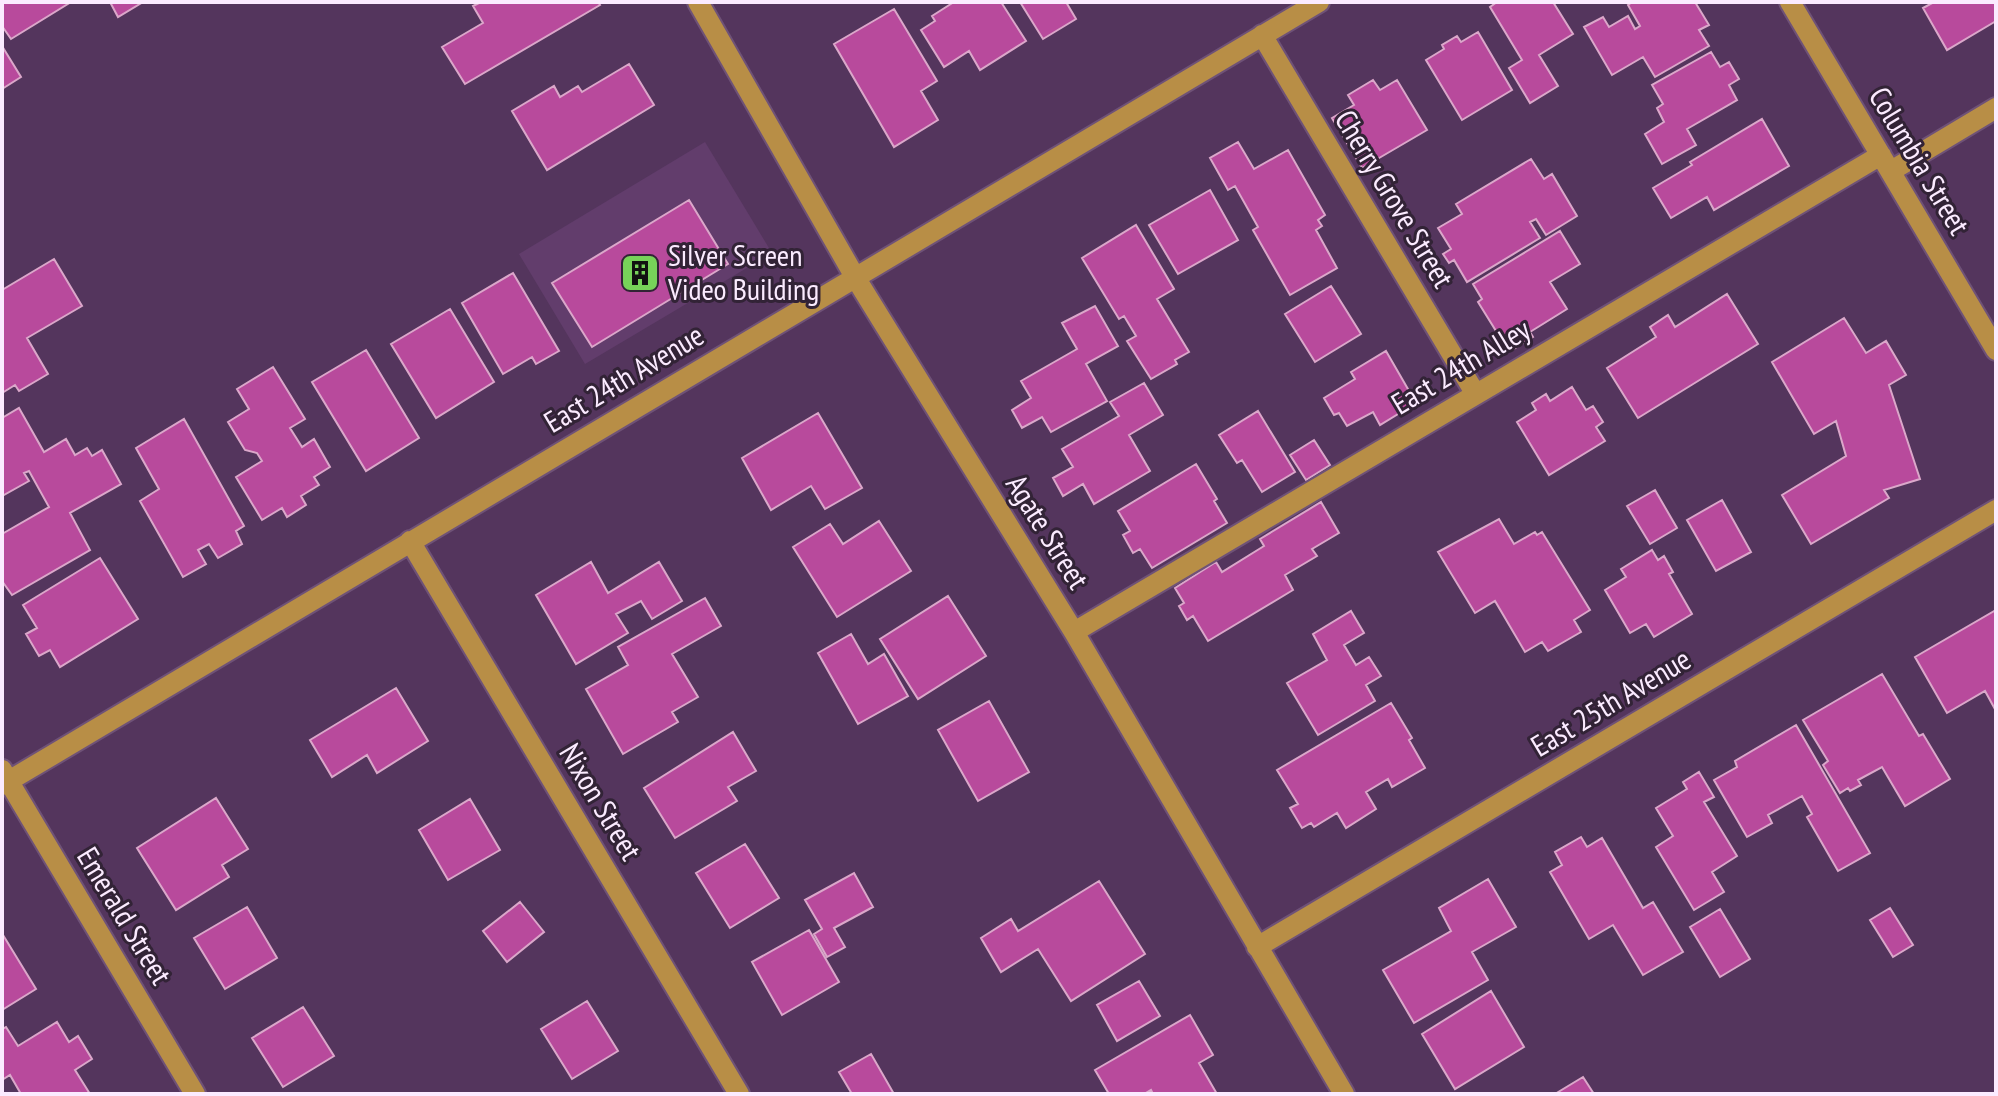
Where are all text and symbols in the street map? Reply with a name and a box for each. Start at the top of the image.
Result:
street label: Columbia Street [1861,79,1980,242]
street label: Cherry Grove Street [1327,102,1464,295]
place label: Silver Screen Video Building [667,235,819,308]
building icon: Silver Screen Video Building [619,252,661,294]
street label: East 24th Alley [1384,309,1537,422]
street label: East 24th Avenue [536,315,710,441]
street label: Agate Street [998,467,1099,596]
street label: East 25th Avenue [1523,639,1697,765]
street label: Nixon Street [551,736,652,867]
street label: Emerald Street [69,839,182,992]

